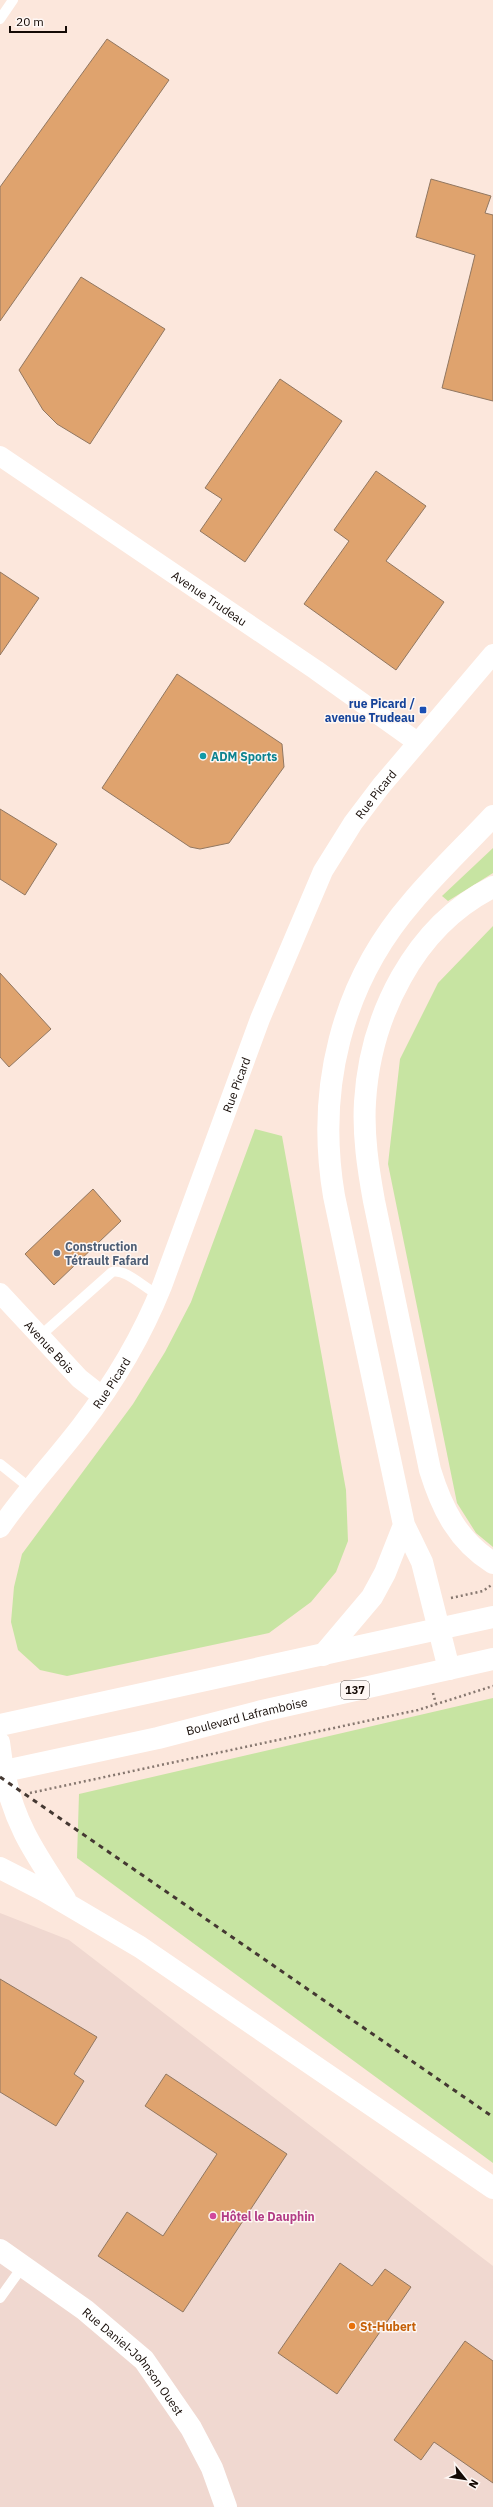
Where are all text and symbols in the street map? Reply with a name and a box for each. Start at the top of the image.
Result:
scale bar [10,8,66,34]
text: 20 m [16,14,44,29]
street label: Avenue Trudeau [169,567,250,629]
place label: rue Picard / avenue Trudeau [325,696,415,725]
marker: rue Picard / avenue Trudeau [418,705,428,715]
place label: ADM Sports [211,749,277,764]
marker: ADM Sports [198,751,208,761]
street label: Rue Picard [352,766,399,821]
street label: Rue Picard [219,1055,253,1114]
place label: Construction Tétrault Fafard [65,1239,149,1268]
marker: Construction Tétrault Fafard [52,1248,62,1258]
street label: Avenue Bois [22,1317,78,1376]
street label: Rue Picard [89,1354,133,1411]
road number: 137 [341,1681,369,1699]
street label: Boulevard Laframboise [184,1693,309,1738]
place label: Hôtel le Dauphin [221,2209,315,2224]
marker: Hôtel le Dauphin [208,2211,218,2221]
street label: Rue Daniel-Johnson Ouest [80,2304,187,2418]
place label: St-Hubert [360,2319,417,2334]
marker: St-Hubert [347,2321,357,2331]
north arrow [445,2459,485,2499]
text: N [466,2477,482,2491]

